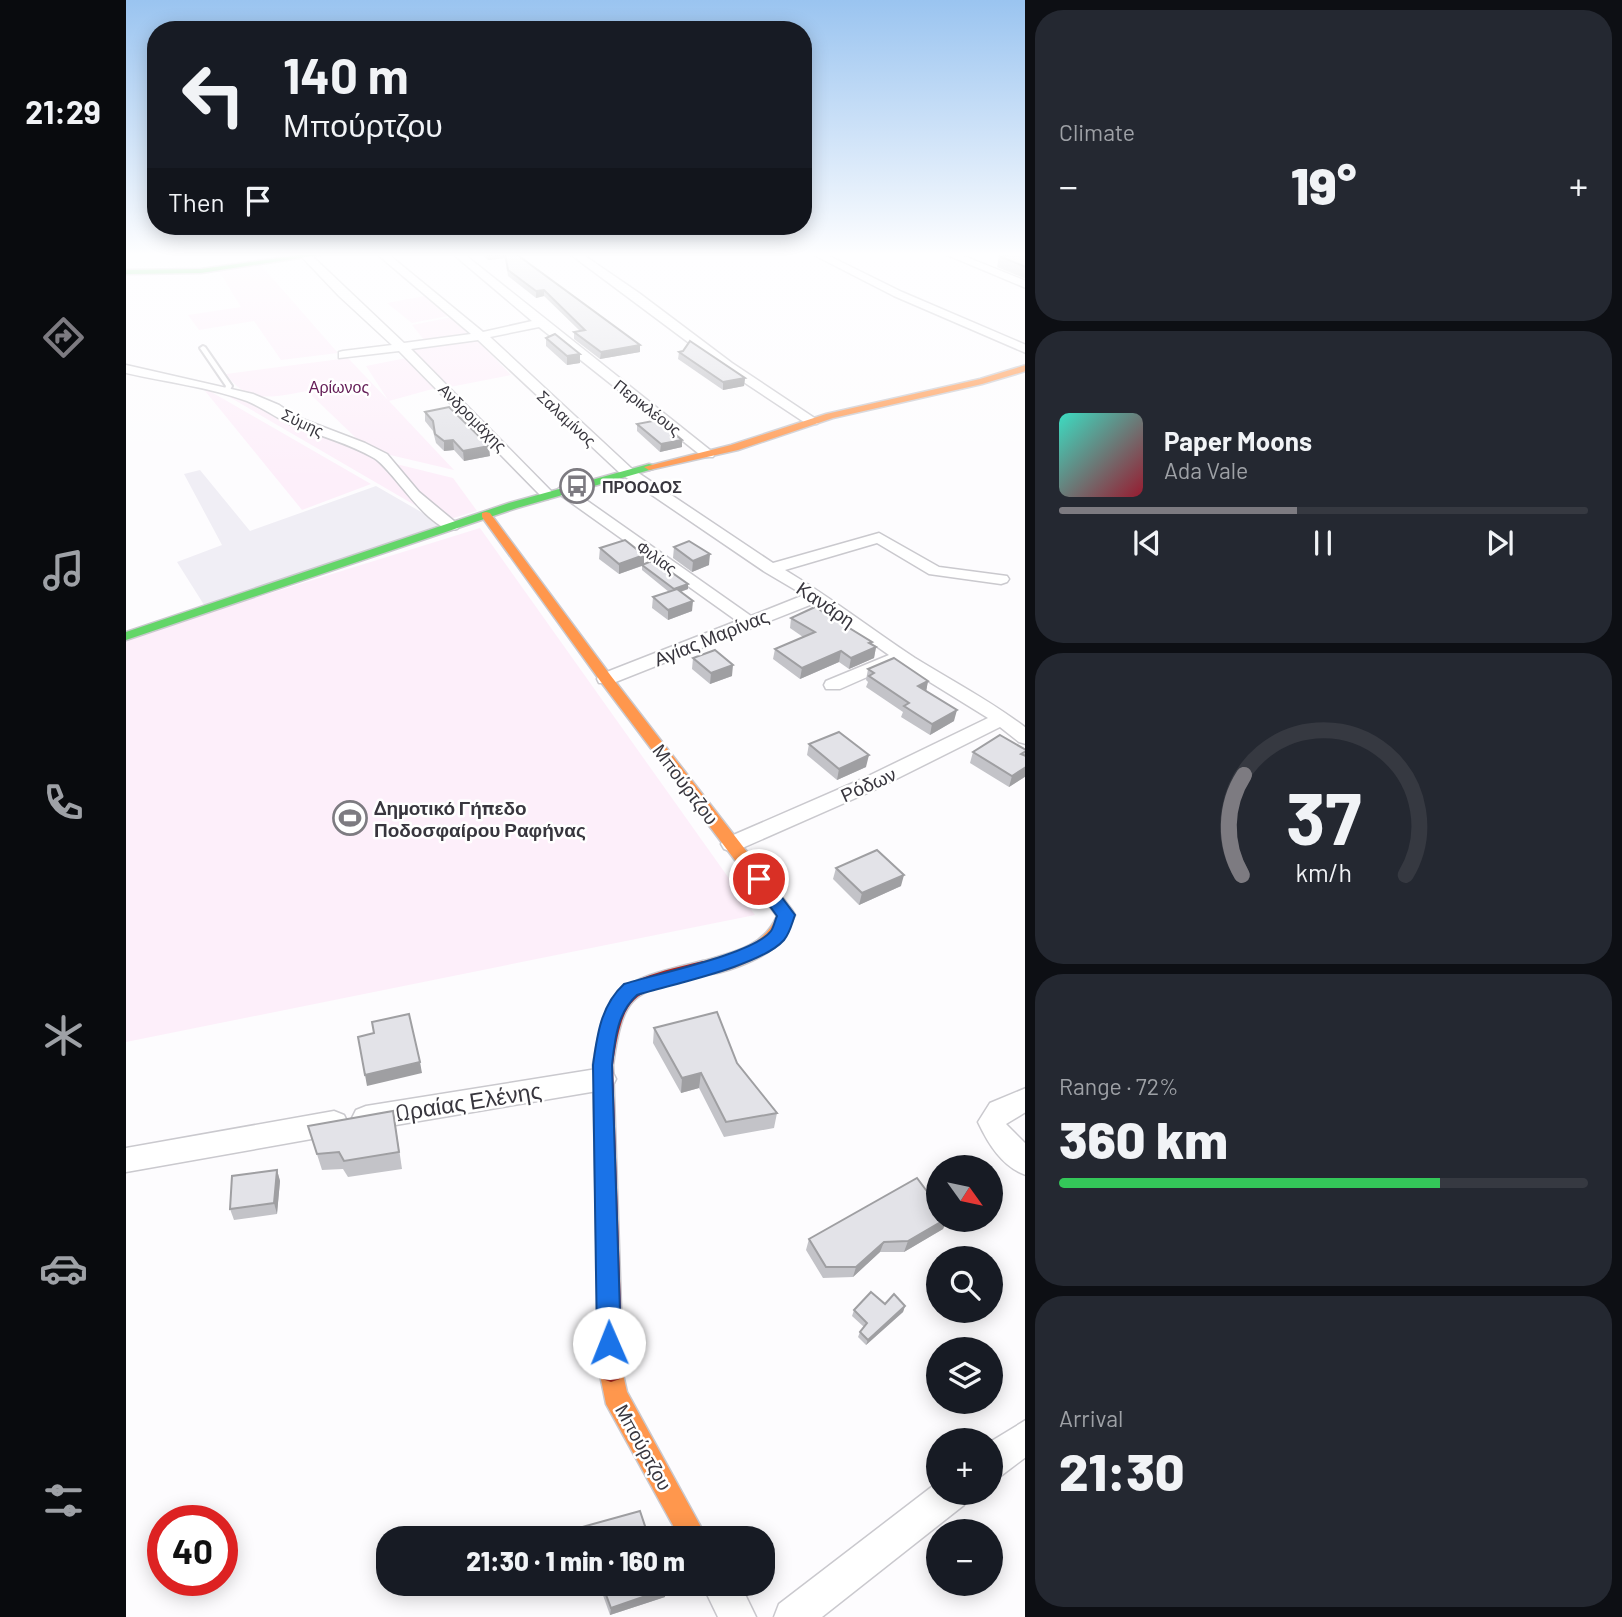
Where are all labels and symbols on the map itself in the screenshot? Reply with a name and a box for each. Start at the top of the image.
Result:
street label: Περικλέους [611,375,686,439]
park label: Αρίωνος [309,377,370,396]
street label: Ανδρομάχης [435,379,511,455]
street label: Σαλαμίνος [534,386,600,450]
street label: Σύμης [279,404,327,440]
bus stop icon: ΠΡΟΟΔΟΣ [558,467,596,505]
place label: ΠΡΟΟΔΟΣ [602,477,682,496]
street label: Φιλίας [633,536,681,578]
street label: Κανάρη [793,576,859,632]
street label: Αγίας Μαρίνας [650,604,772,670]
street label: Μπούρτζου [648,739,724,829]
street label: Ρόδων [837,762,899,806]
place label: Δημοτικό Γήπεδο Ποδοσφαίρου Ραφήνας [374,796,586,841]
sports icon: Δημοτικό Γήπεδο Ποδοσφαίρου Ραφήνας [331,799,369,837]
pin [729,849,789,909]
street label: Ωραίας Ελένης [393,1076,543,1126]
north arrow [926,1155,1003,1232]
position arrow [572,1306,646,1380]
street label: Μπούρτζου [611,1400,677,1494]
speed limit sign: 40 [147,1505,238,1596]

